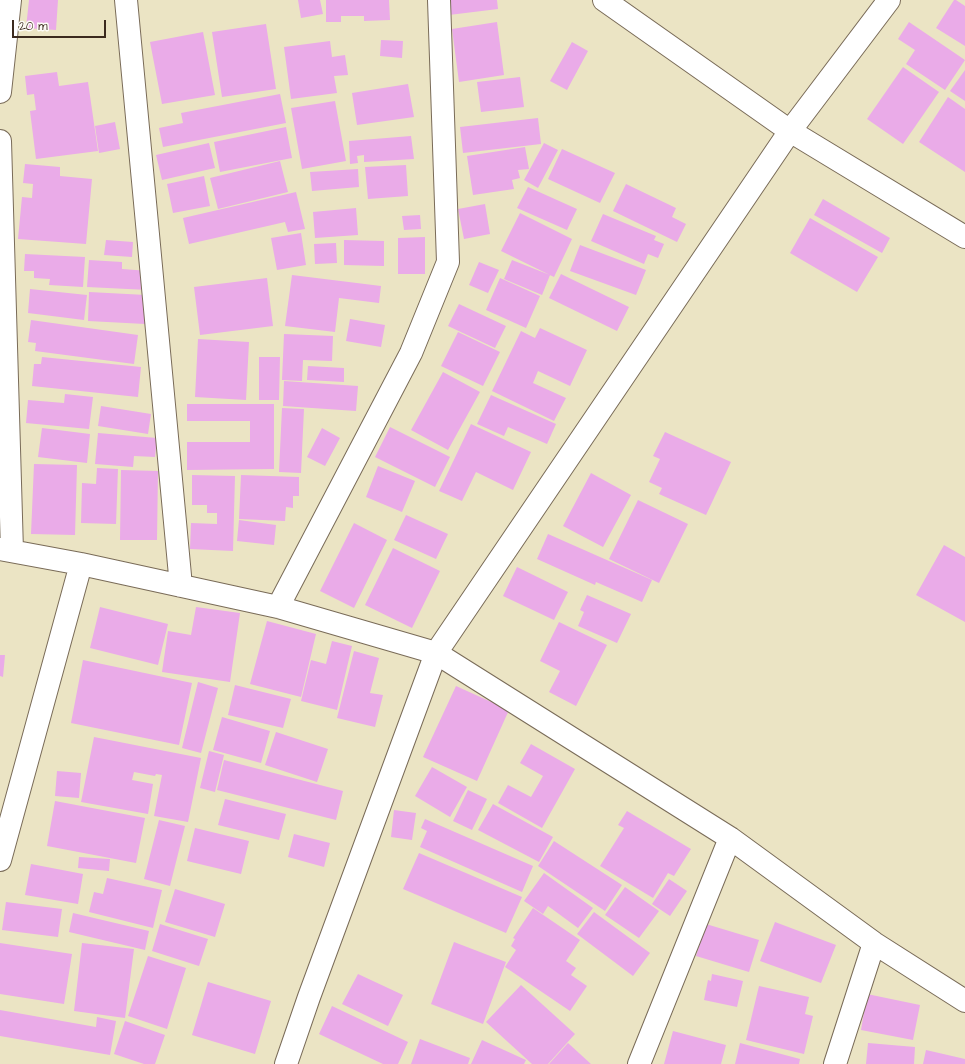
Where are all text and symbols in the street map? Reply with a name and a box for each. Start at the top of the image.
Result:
scale bar [14,12,108,38]
text: 20 m [19,18,48,35]

